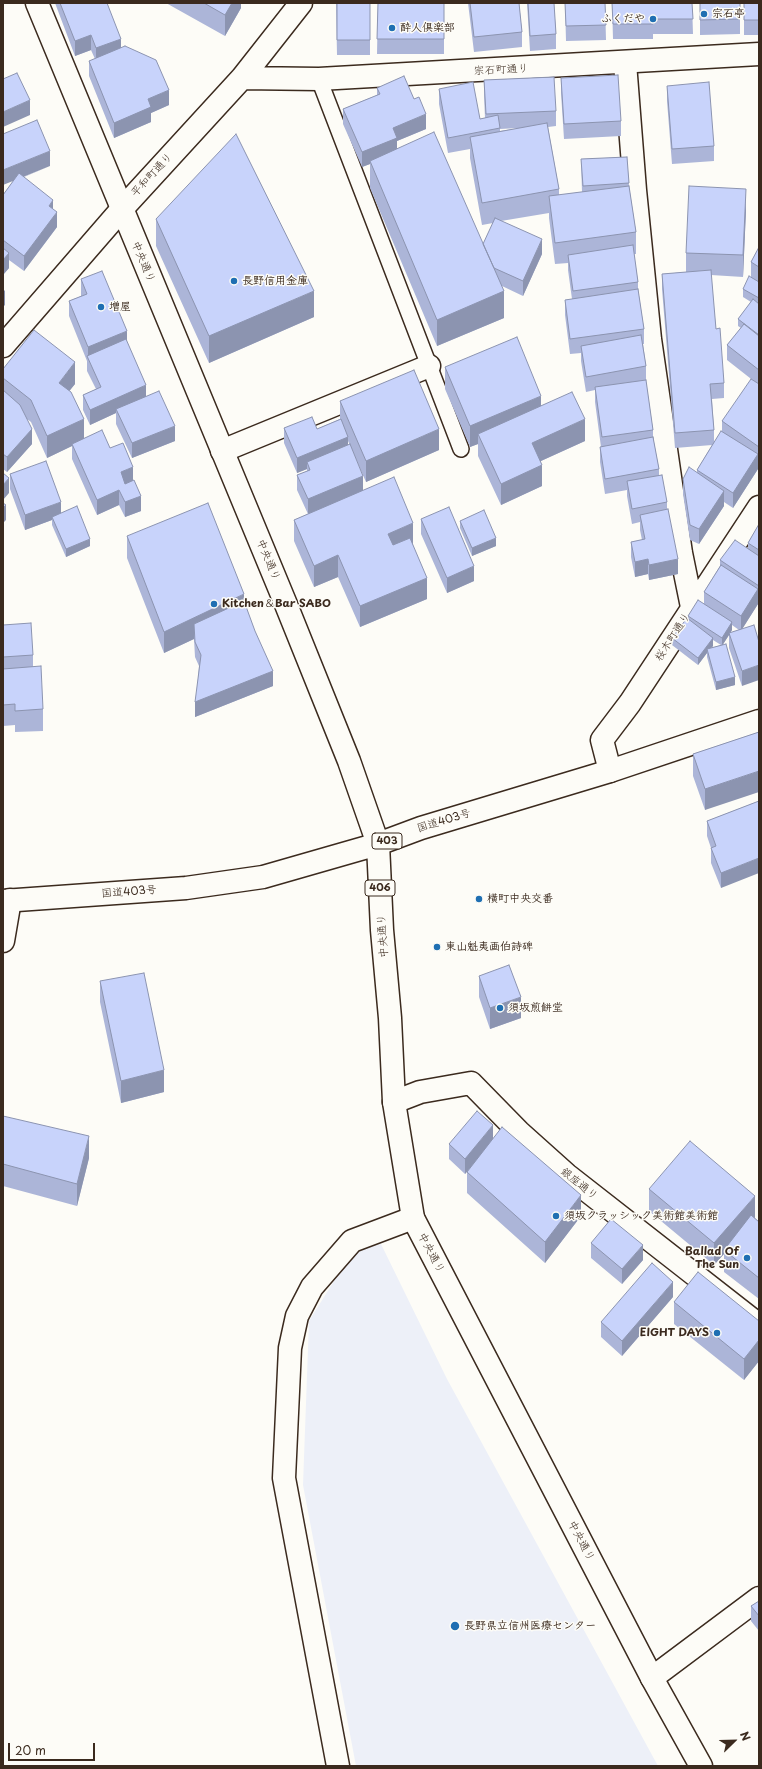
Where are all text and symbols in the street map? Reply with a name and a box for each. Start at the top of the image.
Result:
place label: 宗石亭 [712,7,745,21]
marker: 宗石亭 [699,9,709,19]
place label: ふくだや [601,12,645,26]
marker: ふくだや [648,14,658,24]
place label: 酔人倶楽部 [400,21,455,35]
marker: 酔人倶楽部 [387,23,397,33]
street label: 宗石町通り [473,62,529,78]
street label: 平和町通り [128,150,176,200]
street label: 中央通り [128,239,158,285]
place label: 長野信用金庫 [242,274,308,288]
marker: 長野信用金庫 [229,276,239,286]
place label: 増屋 [109,300,131,314]
marker: 増屋 [96,302,106,312]
street label: 中央通り [253,537,283,583]
place label: Kitchen＆Bar SABO [222,597,331,611]
marker: Kitchen＆Bar SABO [209,599,219,609]
street label: 桜木町通り [652,610,694,664]
street label: 国道403号 [415,807,473,835]
road number: 403 [372,833,402,849]
road number: 406 [365,880,395,896]
street label: 国道403号 [101,883,157,901]
place label: 横町中央交番 [487,892,553,906]
marker: 横町中央交番 [474,894,484,904]
street label: 中央通り [375,914,391,958]
place label: 東山魁夷画伯詩碑 [445,940,533,954]
marker: 東山魁夷画伯詩碑 [432,942,442,952]
place label: 須坂煎餅堂 [508,1001,563,1015]
marker: 須坂煎餅堂 [495,1003,505,1013]
street label: 銀座通り [558,1165,600,1203]
place label: 須坂クラッシック美術館美術館 [564,1209,718,1223]
marker: 須坂クラッシック美術館美術館 [551,1211,561,1221]
street label: 中央通り [415,1230,447,1276]
place label: Ballad Of The Sun [685,1245,739,1271]
marker: Ballad Of The Sun [742,1253,752,1263]
place label: EIGHT DAYS [640,1326,709,1340]
marker: EIGHT DAYS [712,1328,722,1338]
street label: 中央通り [565,1518,597,1564]
place label: 長野県立信州医療センター [464,1619,596,1633]
marker: 長野県立信州医療センター [449,1620,461,1632]
north arrow [714,1721,754,1761]
text: N [736,1729,755,1743]
scale bar [10,1735,97,1761]
text: 20 m [15,1741,46,1759]

